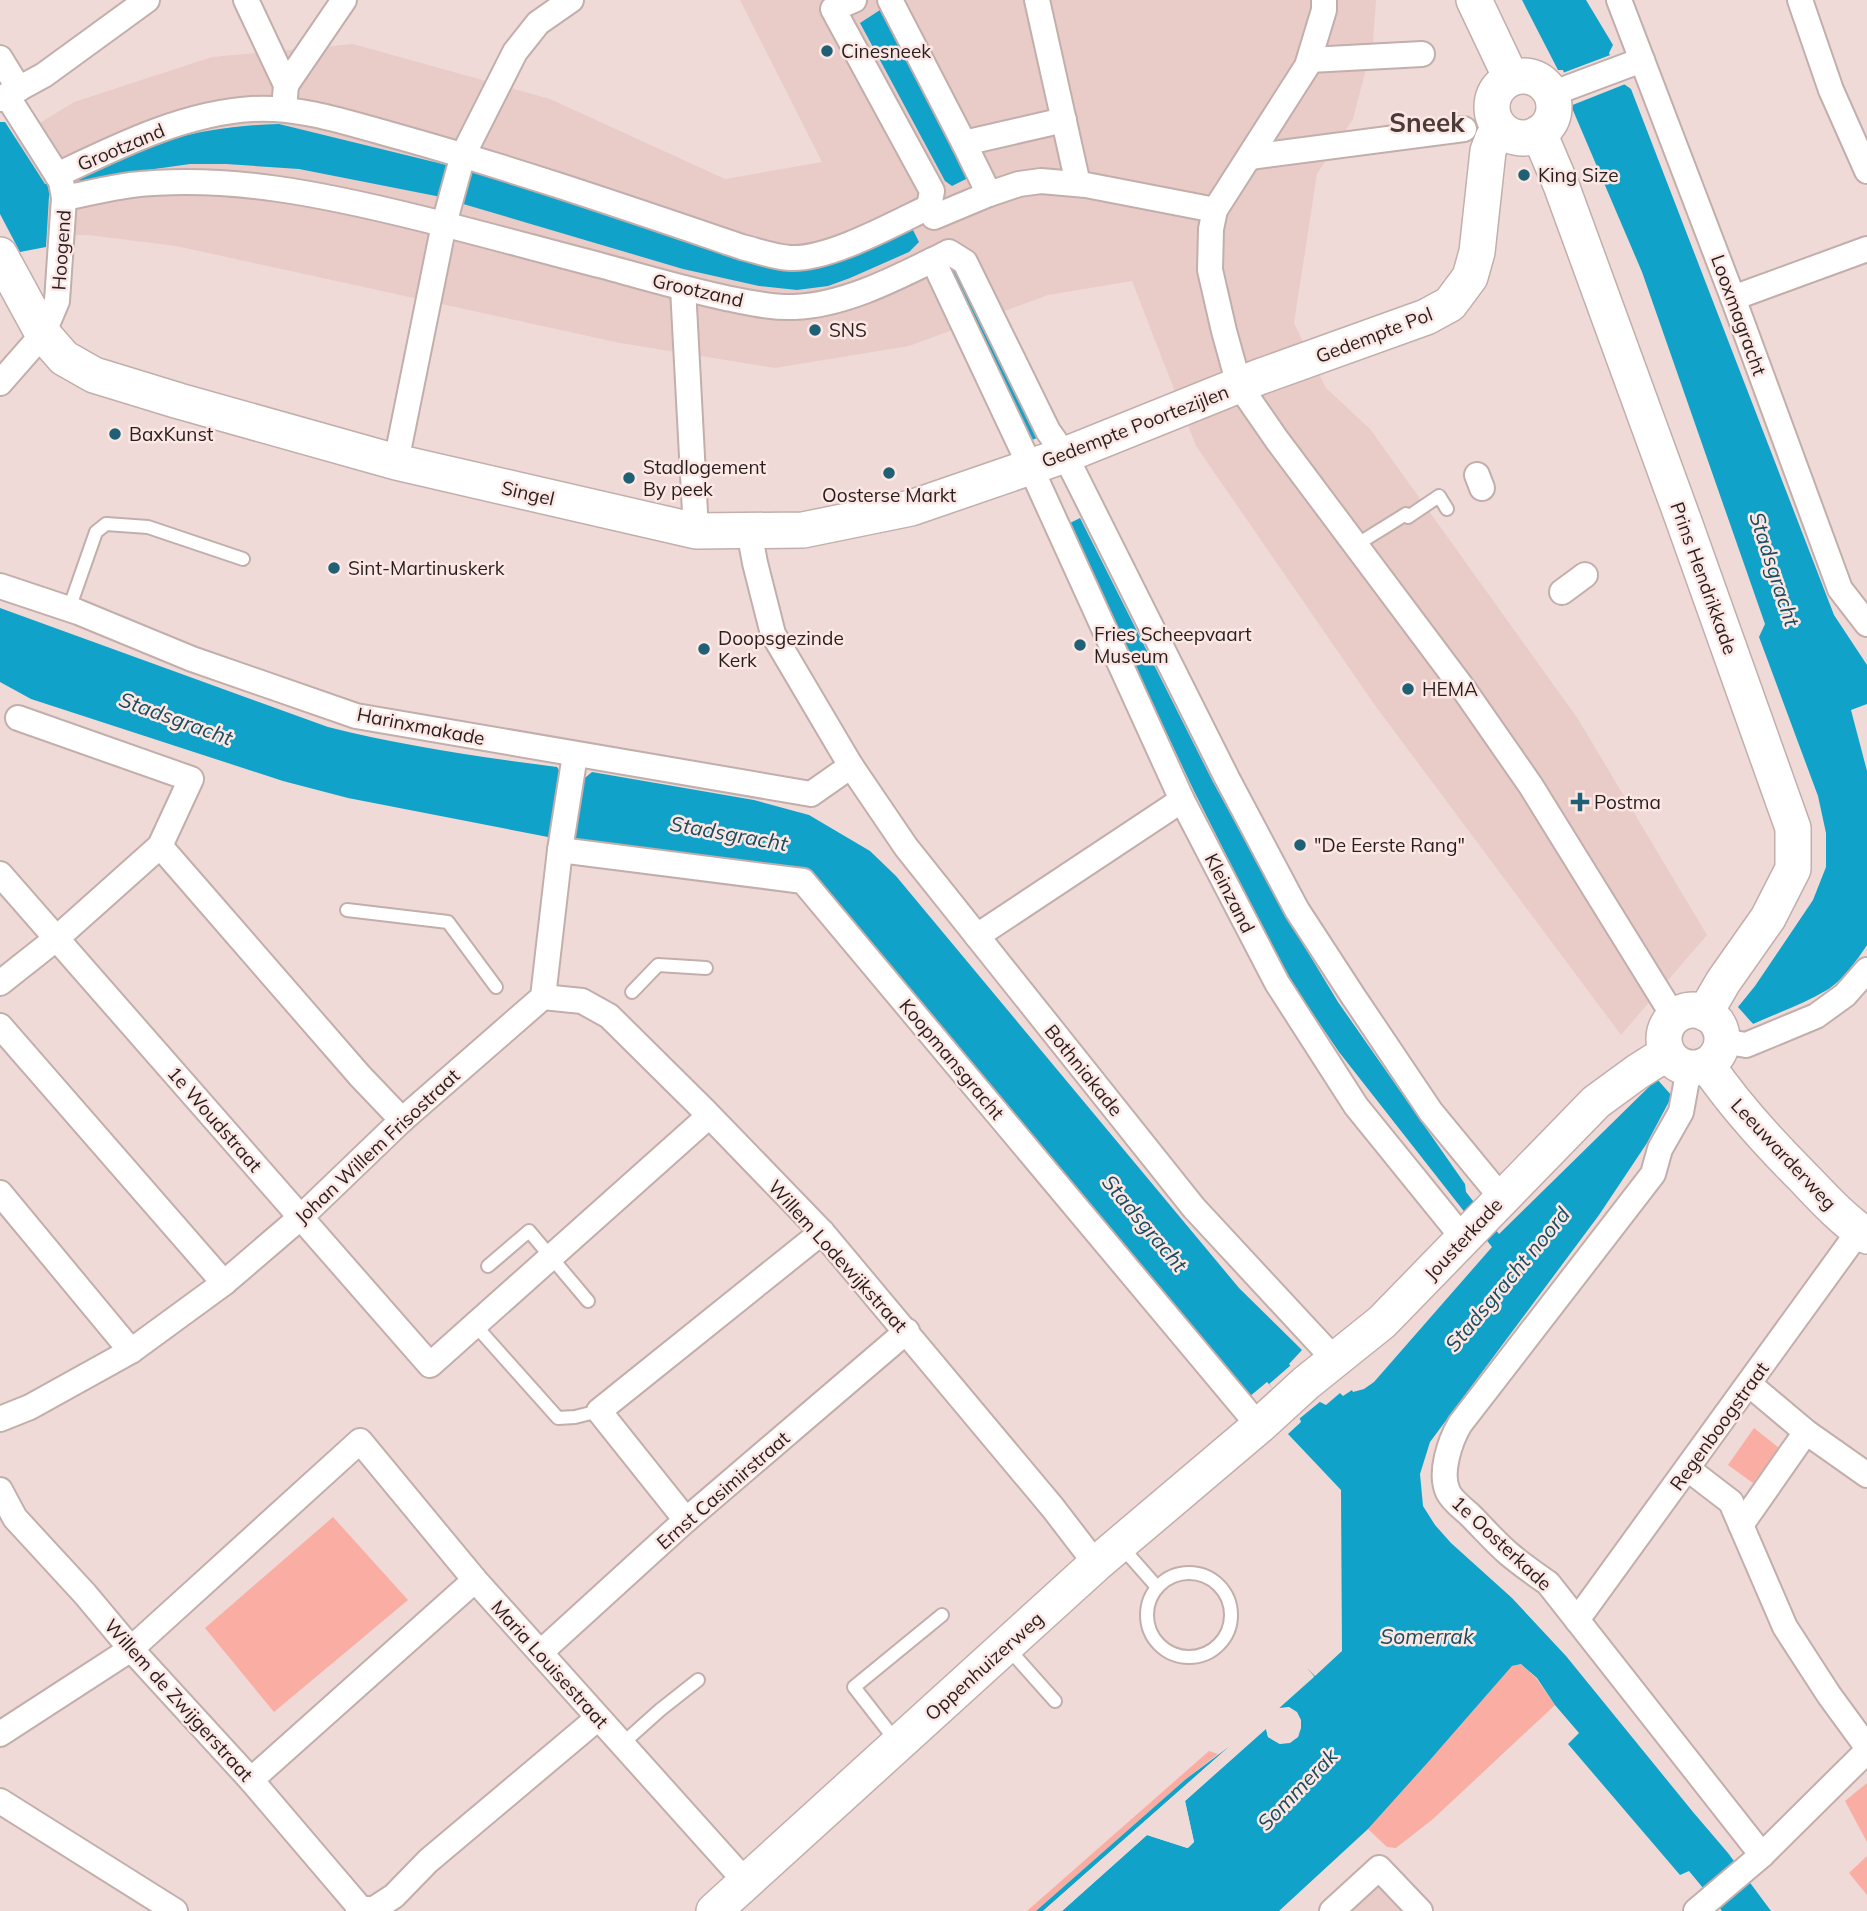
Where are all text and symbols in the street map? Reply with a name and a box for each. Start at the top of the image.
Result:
place label: Cinesneek [841,39,931,63]
marker: Cinesneek [819,43,835,59]
district label: Sneek [1389,106,1465,139]
street label: Grootzand [74,118,168,176]
place label: King Size [1538,163,1618,187]
marker: King Size [1516,167,1532,183]
street label: Hoogend [46,209,76,291]
street label: Looxmagracht [1706,251,1772,379]
street label: Grootzand [650,268,746,312]
street label: Gedempte Pol [1312,302,1436,368]
place label: SNS [829,318,867,342]
marker: SNS [807,322,823,338]
street label: Gedempte Poortezijlen [1038,379,1232,473]
place label: BaxKunst [129,422,214,446]
marker: BaxKunst [107,426,123,442]
place label: Stadlogement By peek [643,455,767,501]
marker: Oosterse Markt [881,465,897,481]
marker: Stadlogement By peek [621,470,637,486]
street label: Singel [499,475,557,511]
place label: Oosterse Markt [822,483,956,507]
street label: Prins Hendrikkade [1665,498,1743,658]
water label: Stadsgracht [1744,508,1806,630]
place label: Sint-Martinuskerk [348,556,505,580]
marker: Sint-Martinuskerk [326,560,342,576]
place label: Fries Scheepvaart Museum [1094,622,1252,668]
place label: Doopsgezinde Kerk [718,626,844,672]
marker: Fries Scheepvaart Museum [1072,637,1088,653]
marker: Doopsgezinde Kerk [696,641,712,657]
place label: HEMA [1422,677,1478,701]
marker: HEMA [1400,681,1416,697]
water label: Stadsgracht [116,685,237,751]
street label: Harinxmakade [355,702,487,750]
place label: Postma [1594,790,1661,814]
marker: Postma [1572,794,1588,810]
water label: Stadsgracht [668,810,790,856]
place label: "De Eerste Rang" [1314,833,1465,857]
marker: "De Eerste Rang" [1292,837,1308,853]
street label: Kleinzand [1200,849,1260,937]
street label: Koopmansgracht [894,994,1010,1125]
street label: Bothniakade [1040,1019,1128,1121]
street label: 1e Woudstraat [163,1061,268,1177]
street label: Johan Willem Frisostraat [290,1063,465,1229]
street label: Leeuwarderweg [1726,1093,1842,1215]
water label: Stadsgracht [1097,1169,1194,1277]
street label: Willem Lodewijkstraat [763,1175,913,1337]
street label: Jousterkade [1419,1193,1507,1285]
water label: Stadsgracht noord [1439,1201,1575,1357]
street label: Regenboogstraat [1664,1357,1774,1495]
street label: Ernst Casimirstraat [652,1425,795,1554]
street label: 1e Oosterkade [1447,1491,1557,1595]
street label: Maria Louisestraat [486,1595,614,1733]
street label: Oppenhuizerweg [920,1606,1048,1726]
street label: Willem de Zwijgerstraat [100,1614,259,1787]
water label: Somerrak [1380,1623,1475,1649]
water label: Sommerak [1251,1742,1343,1836]

